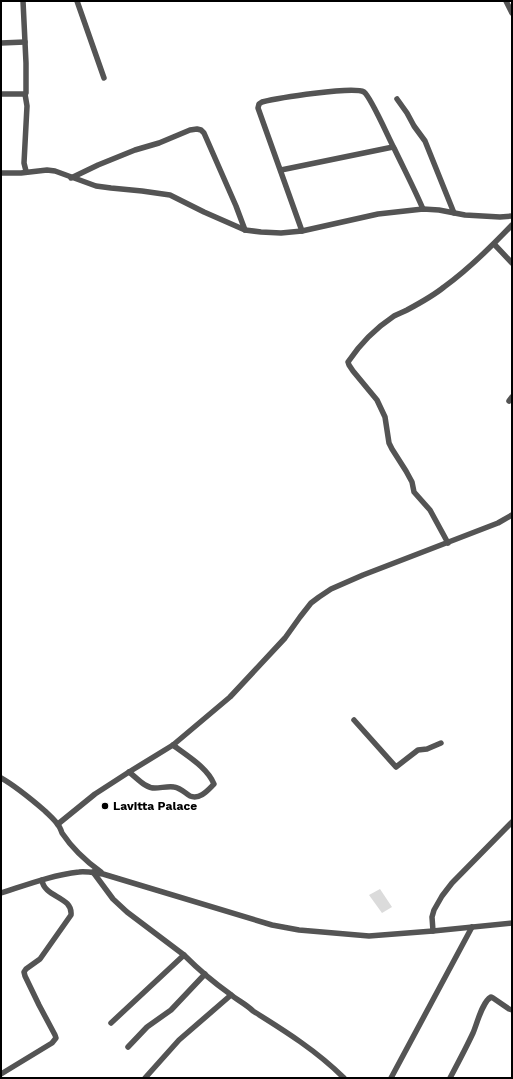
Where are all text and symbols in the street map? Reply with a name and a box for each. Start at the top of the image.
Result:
place label: Lavitta Palace [113,799,197,813]
marker: Lavitta Palace [100,801,110,811]

